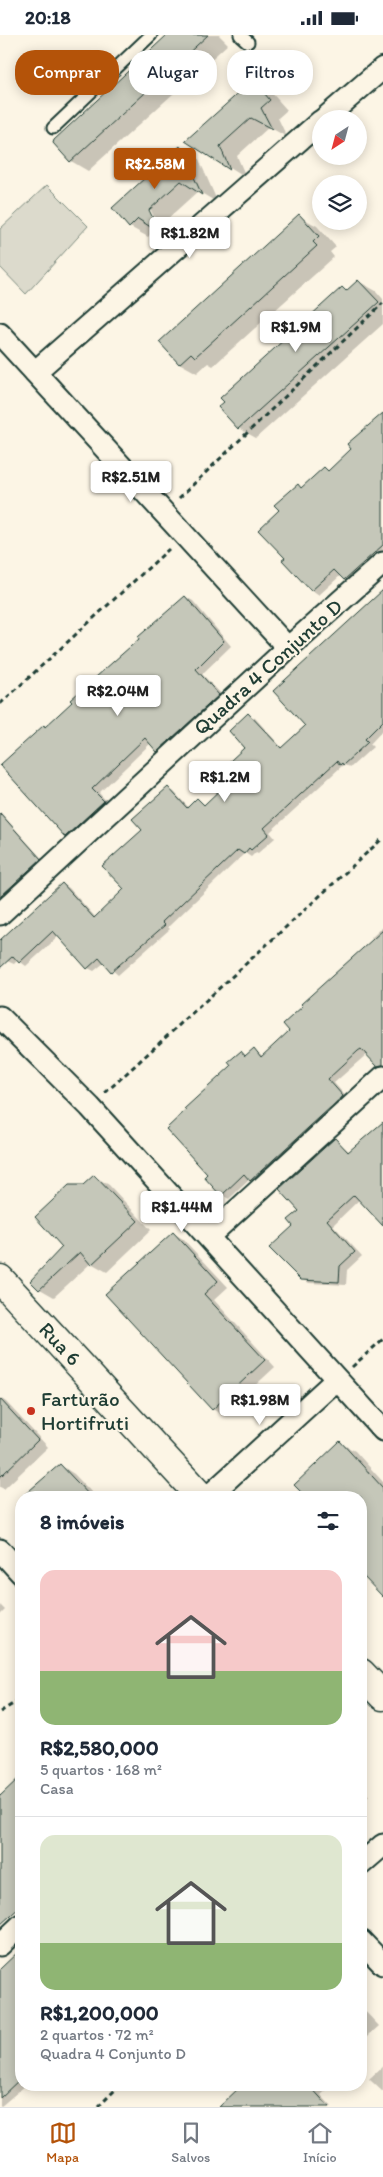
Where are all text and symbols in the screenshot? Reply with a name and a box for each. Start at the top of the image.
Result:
text: 20:18 [25,6,71,29]
chip: Comprar [15,50,119,95]
chip: Alugar [129,50,217,95]
chip: Filtros [227,50,313,95]
north arrow [312,110,368,165]
map controls [312,110,367,230]
pin: R$2.58M [109,147,201,190]
text: R$2.58M [125,154,185,173]
button: layers [312,175,367,230]
pin: R$1.82M [144,217,236,259]
text: R$1.82M [160,223,220,242]
pin: R$1.9M [255,311,337,353]
text: R$1.9M [271,317,321,336]
pin: R$2.51M [85,461,177,503]
text: R$2.51M [102,467,160,486]
street label: Quadra 4 Conjunto D [188,593,347,740]
pin: R$2.04M [72,675,164,717]
text: R$2.04M [87,681,149,700]
pin: R$1.2M [184,761,266,803]
text: R$1.2M [200,767,250,786]
pin: R$1.44M [136,1191,228,1233]
text: R$1.44M [151,1197,213,1216]
street label: Rua 6 [34,1317,87,1371]
pin: R$1.98M [214,1383,306,1426]
place label: Farturão Hortifruti [41,1386,129,1435]
text: R$1.98M [230,1390,290,1409]
marker: Farturão Hortifruti [25,1405,37,1417]
icon: filters [314,1507,342,1535]
text: 8 imóveis [40,1509,125,1534]
icon: home [146,1602,236,1692]
text: R$2,580,000 [40,1735,159,1760]
text: 5 quartos · 168 m² [40,1760,162,1779]
text: Casa [40,1779,74,1798]
icon: home [146,1868,236,1958]
text: R$1,200,000 [40,2000,159,2025]
text: 2 quartos · 72 m² [40,2025,154,2044]
text: Quadra 4 Conjunto D [40,2044,186,2063]
tab: Mapa [46,2119,79,2166]
tab: Salvos [171,2119,210,2166]
tab: Início [303,2119,337,2166]

